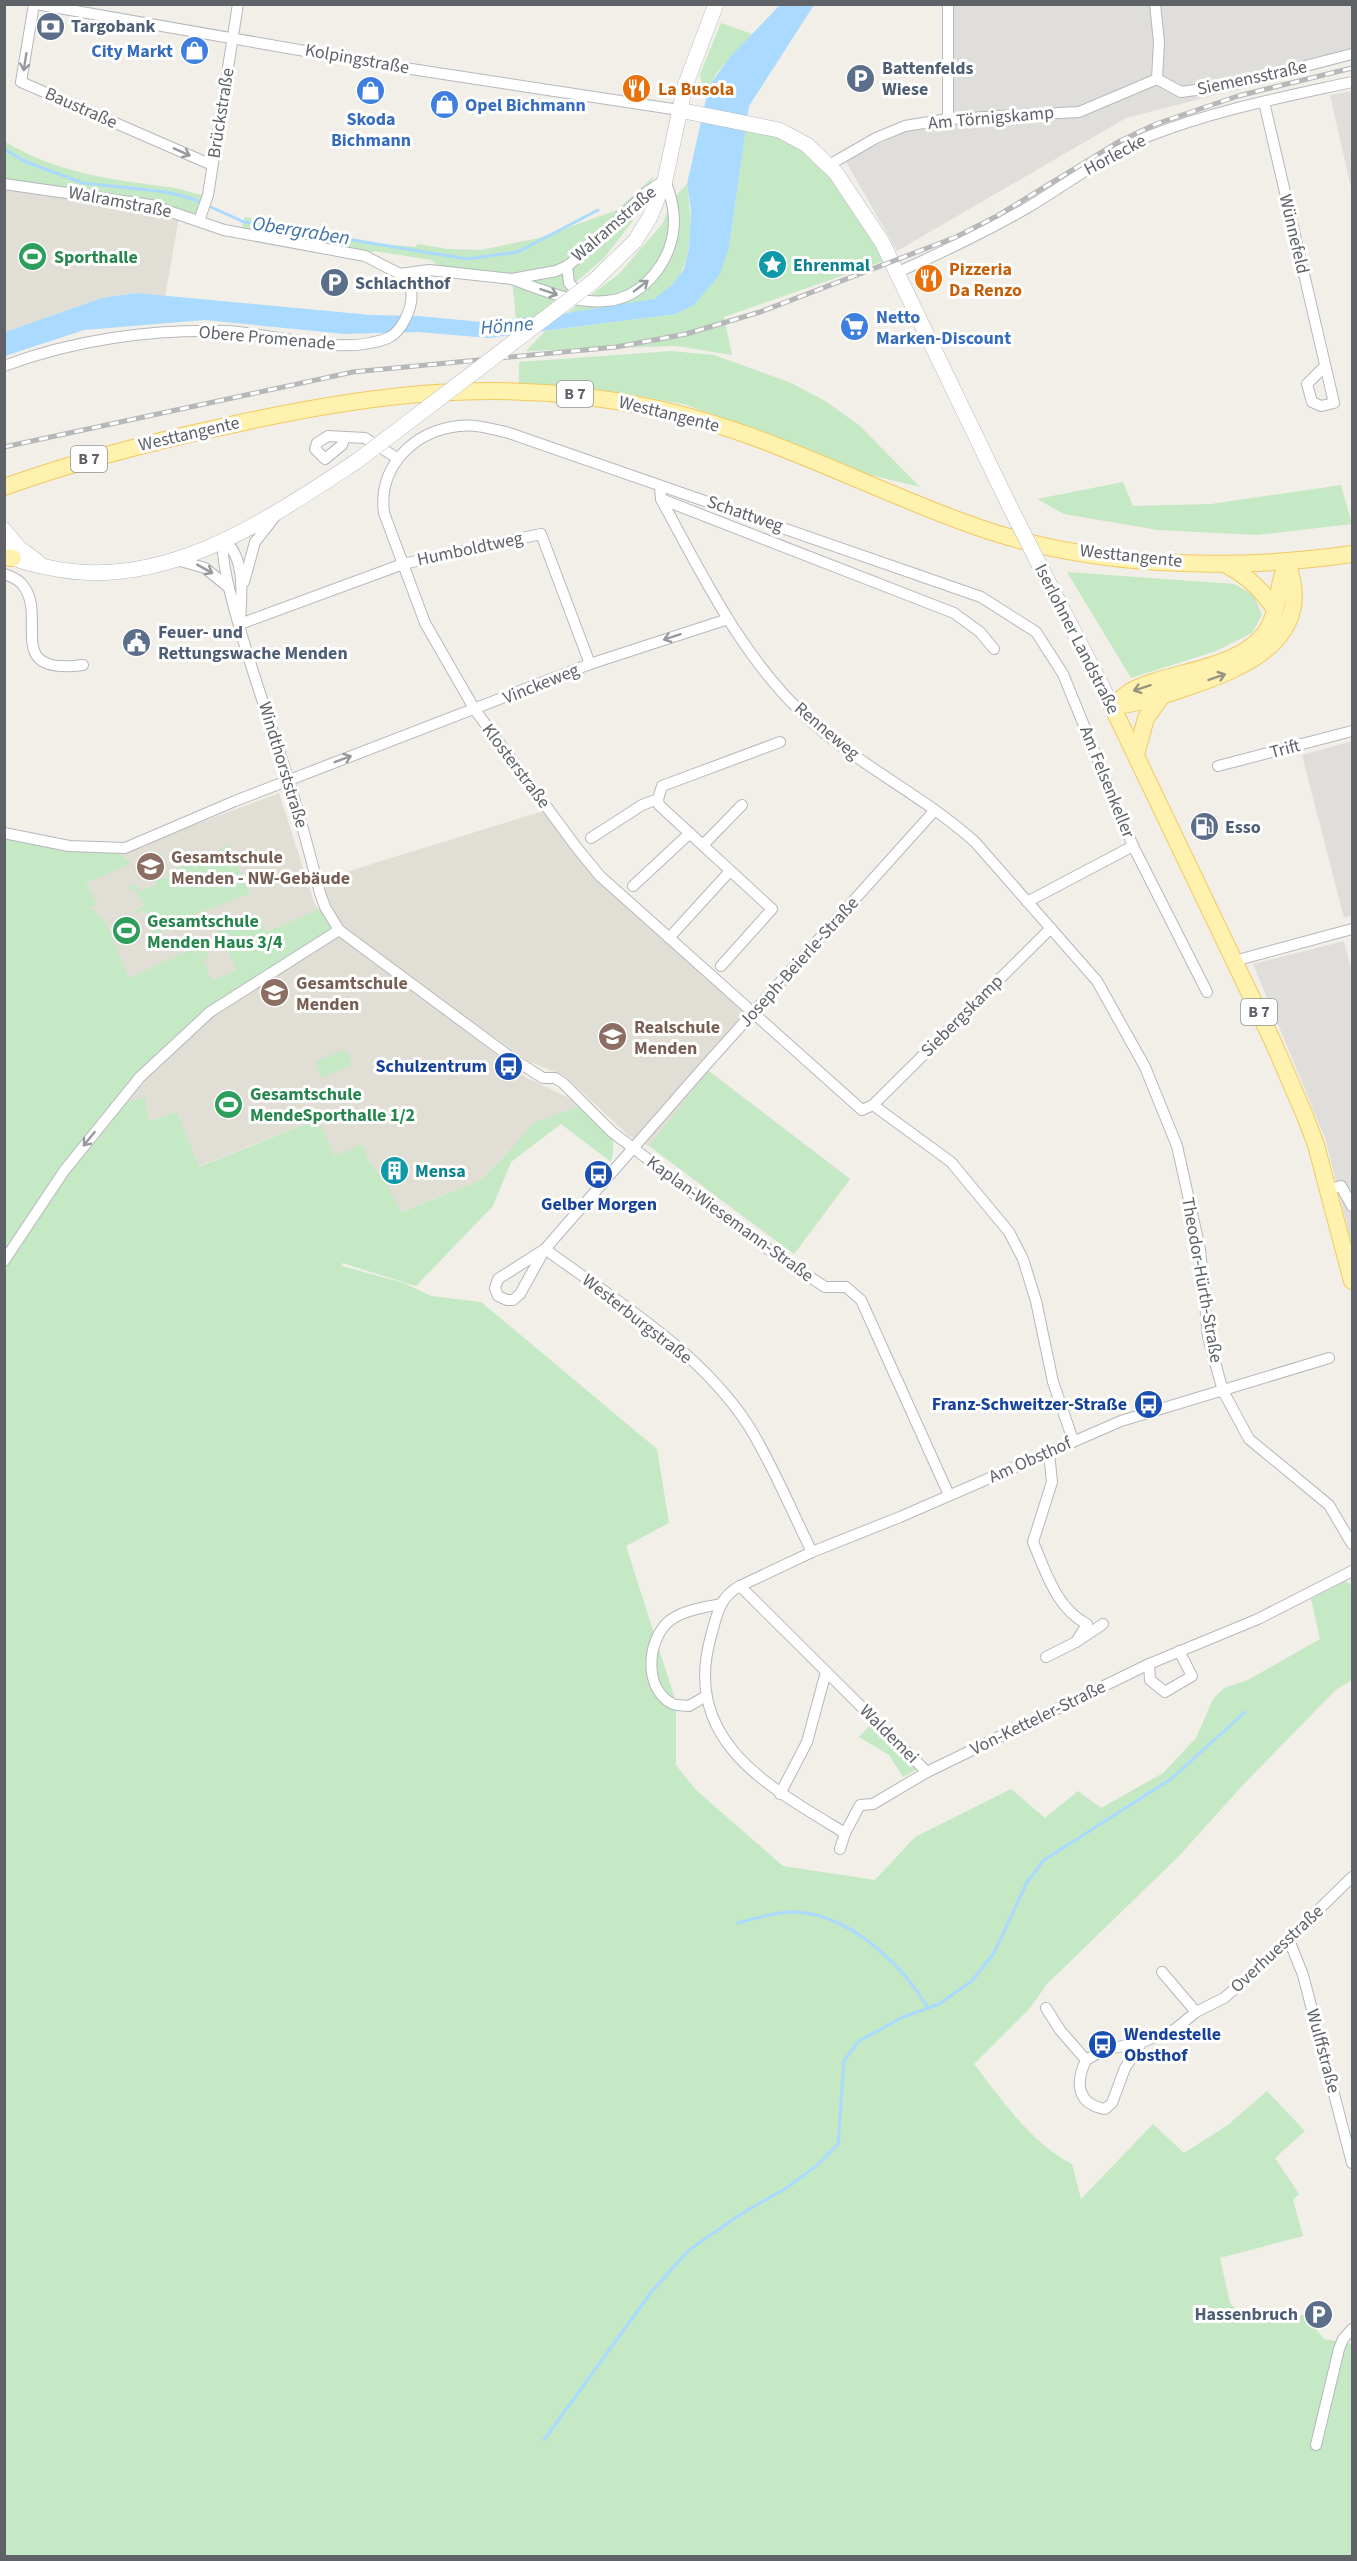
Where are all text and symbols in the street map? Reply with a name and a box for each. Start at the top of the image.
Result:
bank icon: Targobank [34,10,66,42]
place label: Targobank [71,14,156,39]
shop icon: City Markt [178,35,210,67]
street label: Kolpingstraße [303,38,411,80]
place label: City Markt [91,39,173,64]
one-way arrow [19,52,30,72]
street label: Siemensstraße [1195,54,1309,102]
place label: Battenfelds Wiese [882,56,974,102]
parking icon: Battenfelds Wiese [845,62,877,94]
street label: Brückstraße [202,66,240,160]
restaurant icon: La Busola [621,73,653,105]
shop icon: Skoda Bichmann [355,74,387,106]
place label: La Busola [658,77,734,102]
street label: Baustraße [41,81,121,135]
shop icon: Opel Bichmann [428,89,460,121]
place label: Opel Bichmann [465,93,586,118]
street label: Am Törnigskamp [927,100,1055,136]
place label: Skoda Bichmann [331,107,411,153]
street label: Horlecke [1080,128,1150,182]
one-way arrow [172,147,190,158]
street label: Walramstraße [66,180,174,224]
street label: Walramstraße [566,180,662,268]
street label: Wünnefeld [1273,192,1315,276]
water label: Obergraben [250,209,352,253]
sports icon: Sporthalle [17,241,49,273]
place label: Sporthalle [54,245,138,270]
place icon: Ehrenmal [756,249,788,281]
place label: Ehrenmal [793,253,870,278]
place label: Pizzeria Da Renzo [949,257,1022,303]
restaurant icon: Pizzeria Da Renzo [912,263,944,295]
parking icon: Schlachthof [318,267,350,299]
place label: Schlachthof [355,271,451,296]
one-way arrow [633,280,649,293]
one-way arrow [539,288,557,299]
place label: Netto Marken-Discount [876,305,1011,351]
water label: Hönne [479,310,535,342]
supermarket icon: Netto Marken-Discount [839,311,871,343]
street label: Obere Promenade [198,320,336,356]
road number: B 7 [557,381,593,407]
street label: Westtangente [616,389,722,439]
street label: Westtangente [136,410,242,458]
road number: B 7 [71,446,107,472]
street label: Schattweg [704,489,786,539]
street label: Humboldtweg [415,526,525,572]
street label: Westtangente [1078,538,1184,574]
street label: Iserlohner Landstraße [1028,560,1126,718]
one-way arrow [196,563,213,575]
place label: Feuer- und Rettungswache Menden [158,620,348,666]
public building icon: Feuer- und Rettungswache Menden [121,626,153,658]
one-way arrow [663,633,682,644]
street label: Vinckeweg [499,657,583,711]
one-way arrow [1207,671,1226,682]
one-way arrow [1133,683,1152,694]
street label: Renneweg [789,696,865,766]
street label: Windthorststraße [252,699,314,831]
street label: Klosterstraße [476,718,556,814]
street label: Am Felsenkeller [1073,722,1141,842]
street label: Trift [1267,733,1303,765]
one-way arrow [334,753,352,764]
fuel station icon: Esso [1188,811,1220,843]
place label: Esso [1225,815,1261,840]
place label: Gesamtschule Menden - NW-Gebäude [171,845,350,891]
school or university icon: Gesamtschule Menden - NW-Gebäude [134,851,166,883]
street label: Joseph-Beierle-Straße [734,891,864,1033]
place label: Gesamtschule Menden Haus 3/4 [147,909,283,955]
sports icon: Gesamtschule Menden Haus 3/4 [110,915,142,947]
street label: Siebergskamp [915,969,1009,1063]
place label: Gesamtschule Menden [296,971,408,1017]
school or university icon: Gesamtschule Menden [259,977,291,1009]
road number: B 7 [1241,999,1277,1025]
place label: Realschule Menden [634,1015,720,1061]
school or university icon: Realschule Menden [597,1021,629,1053]
bus stop icon: Schulzentrum [492,1050,524,1082]
place label: Schulzentrum [375,1054,487,1079]
place label: Gesamtschule MendeSporthalle 1/2 [250,1082,415,1128]
sports icon: Gesamtschule MendeSporthalle 1/2 [213,1088,245,1120]
one-way arrow [83,1131,96,1147]
street label: Kaplan-Wiesemann-Straße [641,1150,819,1288]
building icon: Mensa [378,1155,410,1187]
place label: Mensa [415,1159,466,1184]
bus stop icon: Gelber Morgen [583,1159,615,1191]
place label: Gelber Morgen [541,1192,657,1217]
street label: Theodor-Hürth-Straße [1175,1195,1229,1365]
street label: Westerburgstraße [577,1268,697,1370]
bus stop icon: Franz-Schweitzer-Straße [1132,1388,1164,1420]
place label: Franz-Schweitzer-Straße [932,1392,1127,1417]
street label: Am Obsthof [985,1430,1076,1489]
street label: Von-Ketteler-Straße [966,1674,1110,1762]
street label: Waldemei [854,1699,924,1769]
street label: Overhuesstraße [1225,1899,1329,1999]
street label: Wulffstraße [1300,2006,1346,2096]
place label: Wendestelle Obsthof [1124,2022,1221,2068]
bus stop icon: Wendestelle Obsthof [1087,2028,1119,2060]
parking icon: Hassenbruch [1303,2298,1335,2330]
place label: Hassenbruch [1194,2302,1298,2327]

